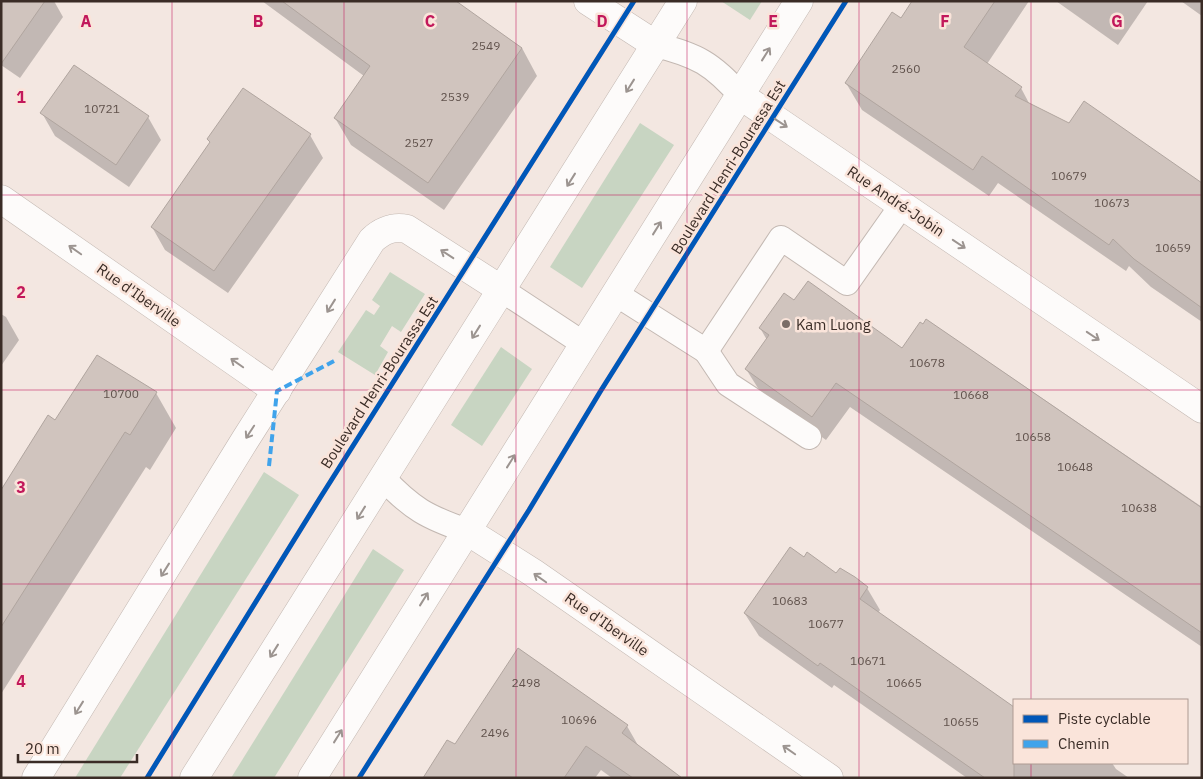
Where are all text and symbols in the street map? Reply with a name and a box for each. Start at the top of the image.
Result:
text: A [81,11,92,31]
text: B [253,11,264,31]
text: C [425,11,435,31]
text: D [596,11,608,31]
text: E [768,11,778,31]
text: F [940,11,950,31]
text: G [1111,11,1123,31]
house number: 2549 [472,38,500,53]
one-way arrow [761,48,771,62]
house number: 2560 [892,61,920,76]
street label: Boulevard Henri-Bourassa Est [666,76,790,258]
one-way arrow [625,79,635,93]
text: 1 [16,87,26,107]
house number: 2539 [441,89,469,104]
house number: 10721 [84,101,120,116]
one-way arrow [774,118,788,128]
house number: 2527 [405,135,433,150]
street label: Rue André-Jobin [844,161,948,241]
house number: 10679 [1051,168,1087,183]
one-way arrow [565,173,575,187]
house number: 10673 [1094,195,1130,210]
one-way arrow [653,222,663,236]
one-way arrow [952,239,966,249]
house number: 10659 [1155,240,1191,255]
one-way arrow [68,245,82,255]
one-way arrow [440,248,454,258]
street label: Rue d'Iberville [93,259,185,331]
text: 2 [16,282,26,302]
street label: Boulevard Henri-Bourassa Est [316,292,442,472]
one-way arrow [326,298,336,312]
place label: Kam Luong [796,315,871,334]
marker: Kam Luong [780,318,792,330]
one-way arrow [470,324,480,338]
one-way arrow [1086,330,1100,341]
house number: 10678 [909,355,945,370]
one-way arrow [230,358,244,368]
house number: 10700 [103,386,139,401]
house number: 10668 [953,387,989,402]
one-way arrow [245,425,256,439]
house number: 10658 [1015,429,1051,444]
one-way arrow [506,455,516,469]
house number: 10648 [1057,459,1093,474]
text: 3 [16,477,26,497]
house number: 10638 [1121,500,1157,515]
one-way arrow [356,506,366,520]
one-way arrow [159,563,169,577]
one-way arrow [533,573,547,583]
street label: Rue d'Iberville [561,588,653,660]
one-way arrow [420,592,430,606]
house number: 10683 [772,593,808,608]
house number: 10677 [808,616,844,631]
one-way arrow [269,644,280,658]
house number: 10671 [850,653,886,668]
text: 4 [16,671,26,691]
house number: 2498 [512,675,540,690]
house number: 10665 [886,675,922,690]
legend [1013,699,1188,764]
one-way arrow [74,701,84,715]
text: Piste cyclable [1058,709,1151,728]
house number: 10696 [561,712,597,727]
house number: 10655 [943,714,979,729]
house number: 2496 [481,725,509,740]
one-way arrow [333,730,343,744]
scale bar [18,732,136,764]
text: Chemin [1058,734,1109,753]
text: 20 m [25,739,60,758]
one-way arrow [782,745,796,755]

